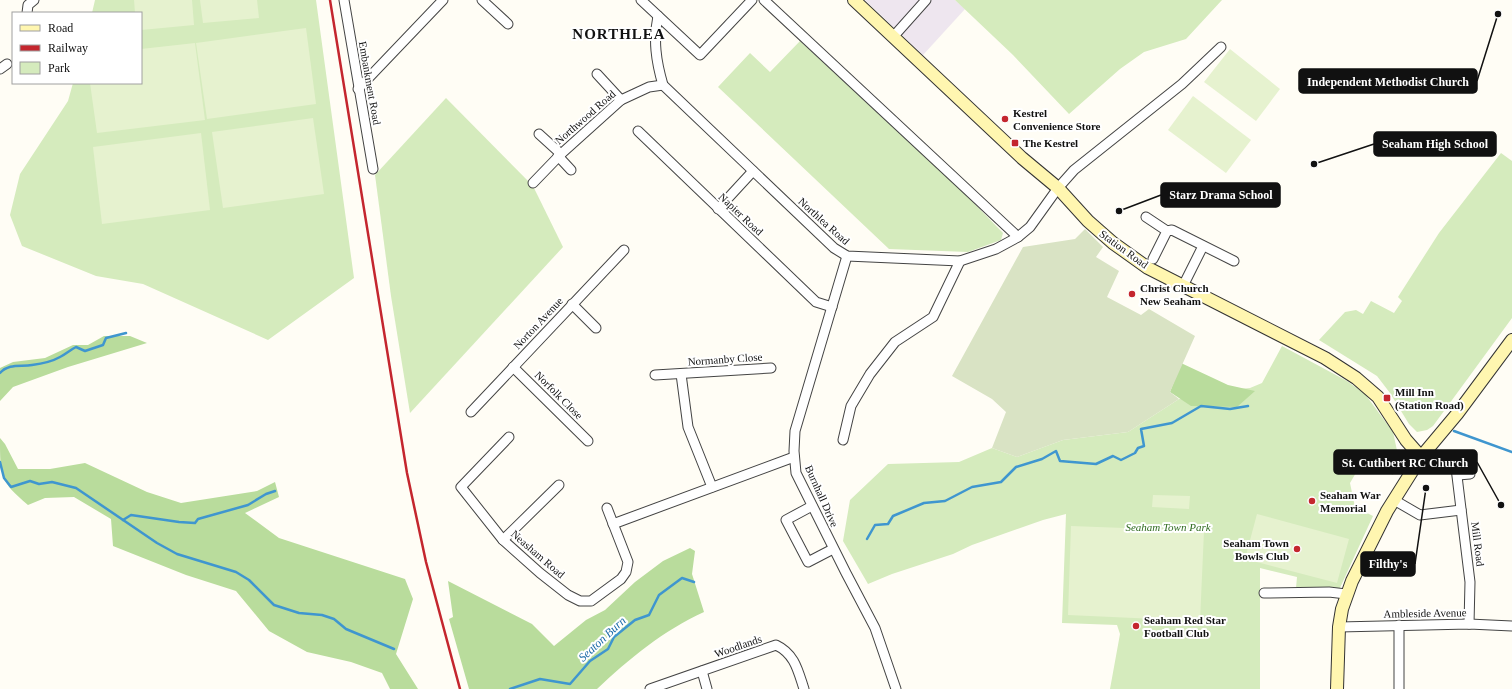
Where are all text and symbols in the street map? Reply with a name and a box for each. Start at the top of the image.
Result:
legend [12,12,142,84]
text: Road [48,21,73,35]
district label: NORTHLEA [572,26,666,42]
street label: Embankment Road [357,40,383,126]
text: Railway [48,41,88,55]
text: Park [48,61,70,75]
callout: Independent Methodist Church [1299,69,1477,93]
text: Independent Methodist Church [1307,75,1469,89]
street label: Northwood Road [552,87,618,146]
place label: Kestrel Convenience Store [1013,107,1101,132]
marker: Kestrel Convenience Store [1000,114,1010,124]
callout: Seaham High School [1374,132,1496,156]
place label: The Kestrel [1023,137,1078,149]
text: Seaham High School [1382,137,1489,151]
marker: The Kestrel [1010,138,1020,148]
callout: Starz Drama School [1161,183,1280,207]
text: Starz Drama School [1169,188,1273,202]
street label: Napier Road [716,191,766,238]
street label: Northlea Road [796,195,852,247]
street label: Station Road [1097,227,1151,271]
place label: Christ Church New Seaham [1140,282,1209,307]
marker: Christ Church New Seaham [1127,289,1137,299]
street label: Norton Avenue [511,294,565,351]
street label: Normanby Close [687,350,763,368]
street label: Norfolk Close [533,369,585,421]
place label: Mill Inn (Station Road) [1395,386,1464,412]
marker: Mill Inn (Station Road) [1382,393,1392,403]
callout: St. Cuthbert RC Church [1334,450,1477,474]
text: St. Cuthbert RC Church [1342,456,1469,470]
street label: Burnhall Drive [803,463,841,529]
place label: Seaham War Memorial [1320,489,1381,514]
marker: Seaham War Memorial [1307,496,1317,506]
park label: Seaham Town Park [1125,521,1212,533]
street label: Mill Road [1469,521,1487,568]
street label: Neasham Road [509,528,568,581]
place label: Seaham Town Bowls Club [1223,537,1289,562]
marker: Seaham Town Bowls Club [1292,544,1302,554]
callout: Filthy's [1361,552,1415,576]
text: Filthy's [1369,557,1408,571]
street label: Ambleside Avenue [1383,606,1467,620]
water label: Seaton Burn [575,614,629,664]
place label: Seaham Red Star Football Club [1144,614,1226,639]
marker: Seaham Red Star Football Club [1131,621,1141,631]
street label: Woodlands [713,632,763,660]

